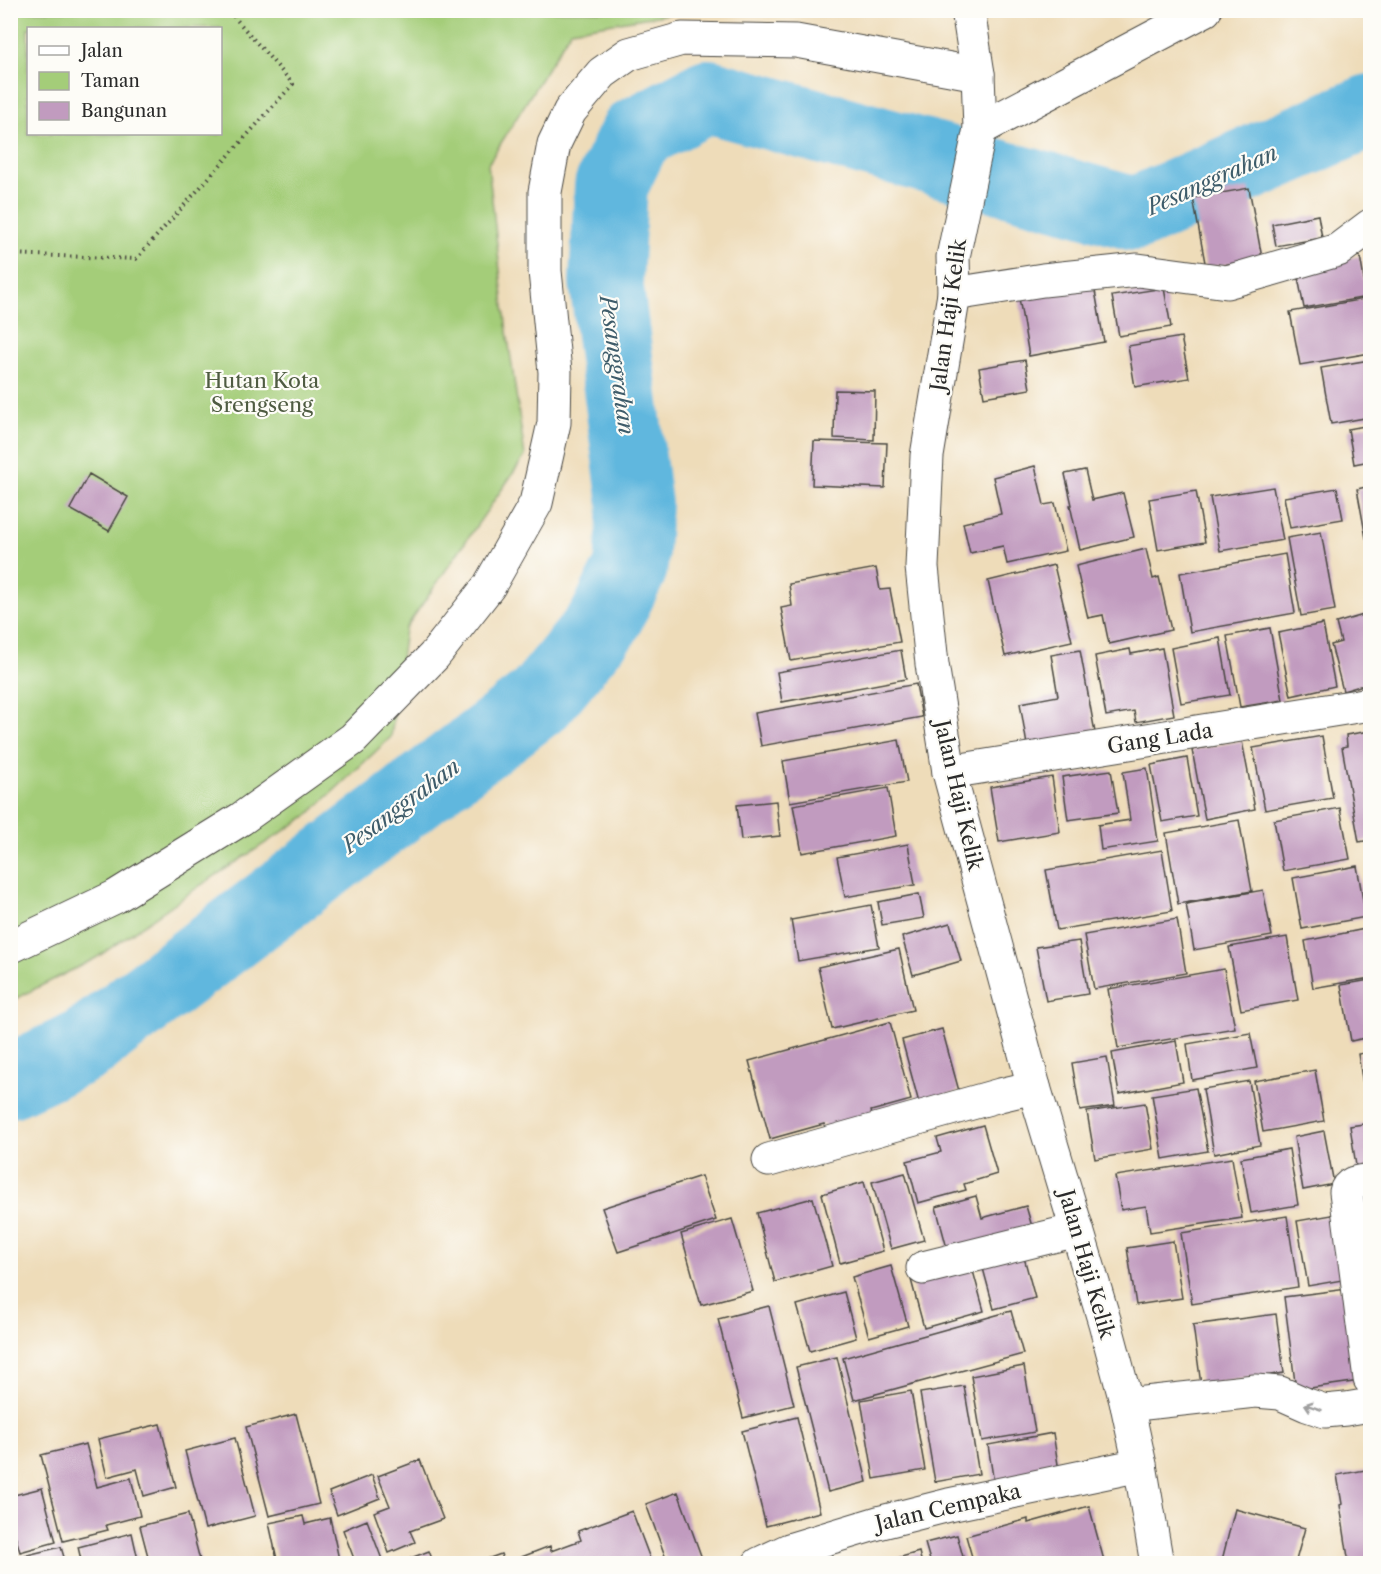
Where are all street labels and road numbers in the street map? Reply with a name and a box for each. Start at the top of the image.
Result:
street label: Jalan Haji Kelik [925,236,971,396]
street label: Jalan Haji Kelik [929,714,989,873]
street label: Gang Lada [1105,717,1215,759]
street label: Jalan Haji Kelik [1053,1184,1120,1342]
street label: Jalan Cempaka [870,1478,1024,1537]

